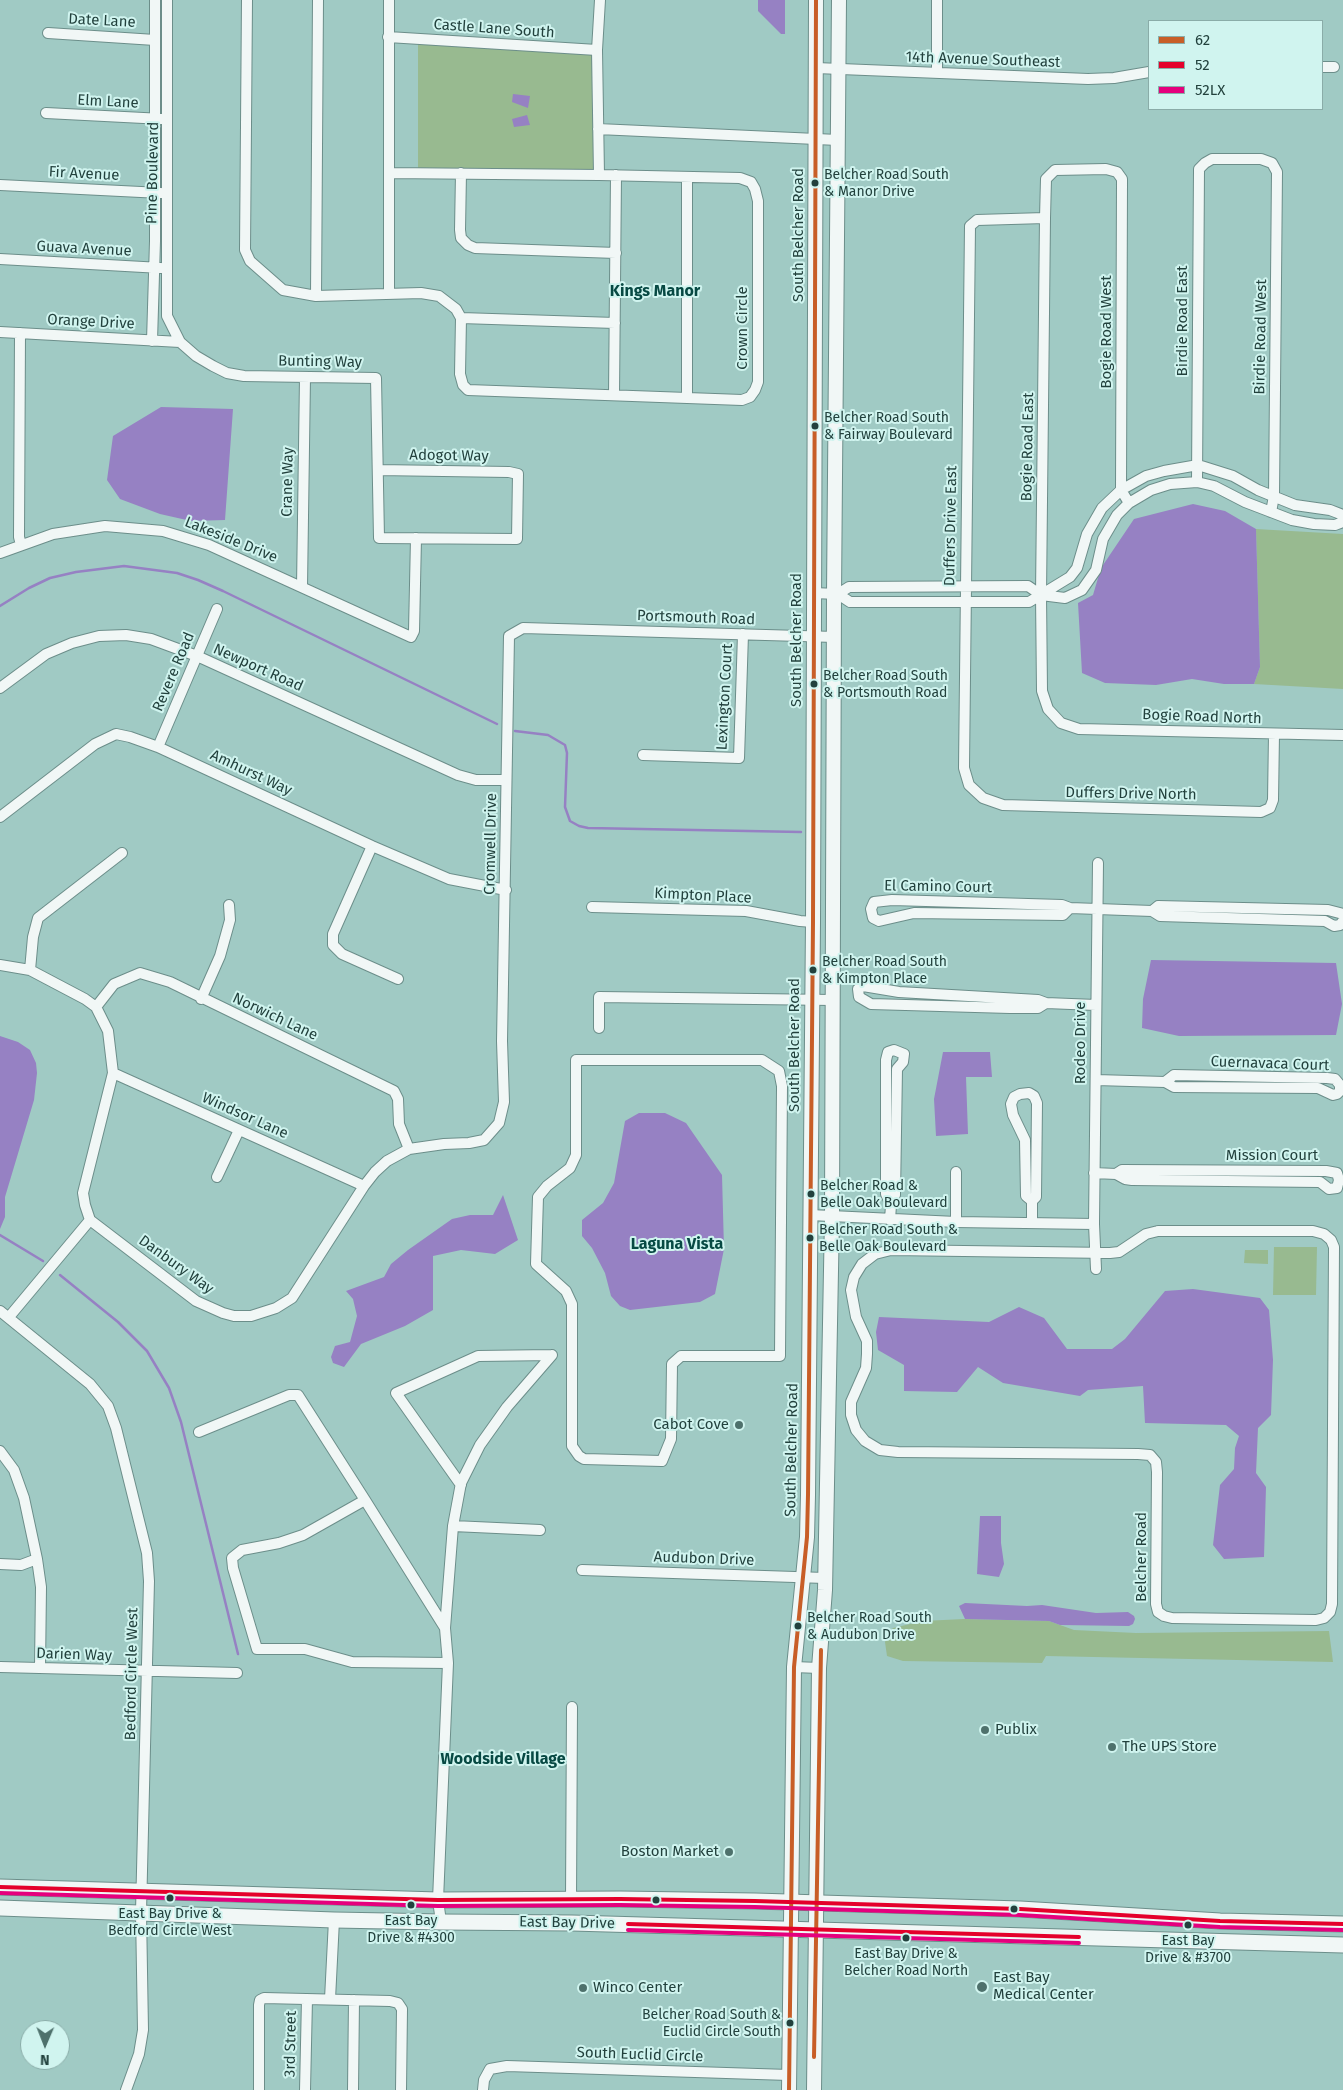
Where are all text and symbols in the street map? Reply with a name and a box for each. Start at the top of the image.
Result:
street label: Date Lane [68,10,136,32]
street label: Castle Lane South [433,16,555,42]
legend [1148,20,1323,110]
text: 62 [1195,31,1210,49]
street label: 14th Avenue Southeast [905,48,1061,72]
text: 52 [1195,56,1210,74]
text: 52LX [1195,81,1225,99]
street label: Elm Lane [77,91,139,113]
street label: Pine Boulevard [143,122,163,224]
street label: Fir Avenue [48,163,120,185]
place label: Belcher Road South & Manor Drive [824,167,949,200]
street label: South Belcher Road [790,168,808,302]
marker: Belcher Road South & Manor Drive [810,178,820,188]
street label: Guava Avenue [36,238,132,260]
street label: Birdie Road East [1174,266,1192,376]
street label: Bogie Road West [1098,275,1116,389]
street label: Birdie Road West [1251,279,1271,395]
district label: Kings Manor [610,282,700,302]
street label: Crown Circle [734,286,752,370]
street label: Orange Drive [47,311,135,333]
street label: Bunting Way [278,352,362,372]
street label: Bogie Road East [1018,392,1038,502]
place label: Belcher Road South & Fairway Boulevard [824,410,953,442]
marker: Belcher Road South & Fairway Boulevard [810,421,820,431]
street label: Adogot Way [409,446,489,466]
street label: Crane Way [278,447,298,517]
street label: Duffers Drive East [941,466,961,586]
street label: Lakeside Drive [182,513,280,567]
street label: South Belcher Road [788,573,806,707]
street label: Portsmouth Road [637,607,755,629]
street label: Revere Road [149,630,199,714]
street label: Newport Road [210,640,306,696]
street label: Lexington Court [713,643,737,751]
place label: Belcher Road South & Portsmouth Road [823,668,948,700]
marker: Belcher Road South & Portsmouth Road [809,679,819,689]
street label: Bogie Road North [1142,706,1262,728]
street label: Amhurst Way [207,746,295,800]
street label: Duffers Drive North [1065,784,1197,804]
street label: Cromwell Drive [481,793,501,895]
street label: El Camino Court [884,877,992,897]
street label: Kimpton Place [654,884,752,908]
place label: Belcher Road South & Kimpton Place [822,954,947,986]
marker: Belcher Road South & Kimpton Place [808,965,818,975]
street label: South Belcher Road [786,978,804,1112]
street label: Norwich Lane [229,989,321,1045]
street label: Rodeo Drive [1072,1002,1090,1084]
street label: Cuernavaca Court [1210,1053,1330,1075]
street label: Windsor Lane [199,1089,291,1143]
street label: Mission Court [1226,1147,1318,1165]
place label: Belcher Road & Belle Oak Boulevard [820,1178,948,1210]
marker: Belcher Road & Belle Oak Boulevard [806,1189,816,1199]
place label: Belcher Road South & Belle Oak Boulevard [819,1222,958,1254]
street label: Danbury Way [135,1232,217,1298]
marker: Belcher Road South & Belle Oak Boulevard [805,1233,815,1243]
district label: Laguna Vista [631,1235,723,1255]
street label: South Belcher Road [782,1383,802,1517]
place label: Cabot Cove [653,1416,729,1434]
marker: Cabot Cove [733,1419,745,1431]
street label: Belcher Road [1133,1512,1151,1602]
street label: Audubon Drive [653,1548,755,1570]
street label: Bedford Circle West [122,1608,142,1740]
place label: Belcher Road South & Audubon Drive [807,1610,932,1642]
marker: Belcher Road South & Audubon Drive [793,1621,803,1631]
street label: Darien Way [36,1645,112,1665]
place label: Publix [995,1721,1037,1739]
marker: Publix [979,1724,991,1736]
place label: The UPS Store [1122,1738,1217,1756]
marker: The UPS Store [1106,1741,1118,1753]
district label: Woodside Village [440,1750,566,1770]
place label: Boston Market [621,1843,719,1861]
marker: Boston Market [723,1846,735,1858]
marker: East Bay Drive & Bedford Circle West [165,1893,175,1903]
unlabelled marker [651,1895,661,1905]
marker: East Bay Drive & #4300 [406,1900,416,1910]
unlabelled marker [1009,1904,1019,1914]
place label: East Bay Drive & Bedford Circle West [108,1906,232,1938]
place label: East Bay Drive & #4300 [367,1913,455,1945]
street label: East Bay Drive [519,1913,615,1933]
marker: East Bay Drive & #3700 [1183,1920,1193,1930]
marker: East Bay Drive & Belcher Road North [901,1933,911,1943]
place label: East Bay Drive & #3700 [1145,1933,1231,1965]
place label: East Bay Drive & Belcher Road North [844,1946,968,1978]
place label: East Bay Medical Center [993,1969,1094,2004]
place label: Winco Center [593,1979,682,1997]
marker: East Bay Medical Center [975,1980,989,1994]
marker: Winco Center [577,1982,589,1994]
place label: Belcher Road South & Euclid Circle South [642,2007,781,2040]
street label: 3rd Street [281,2011,301,2077]
marker: Belcher Road South & Euclid Circle South [785,2018,795,2028]
north arrow [20,2020,70,2070]
street label: South Euclid Circle [576,2044,704,2066]
text: N [40,2051,50,2068]

